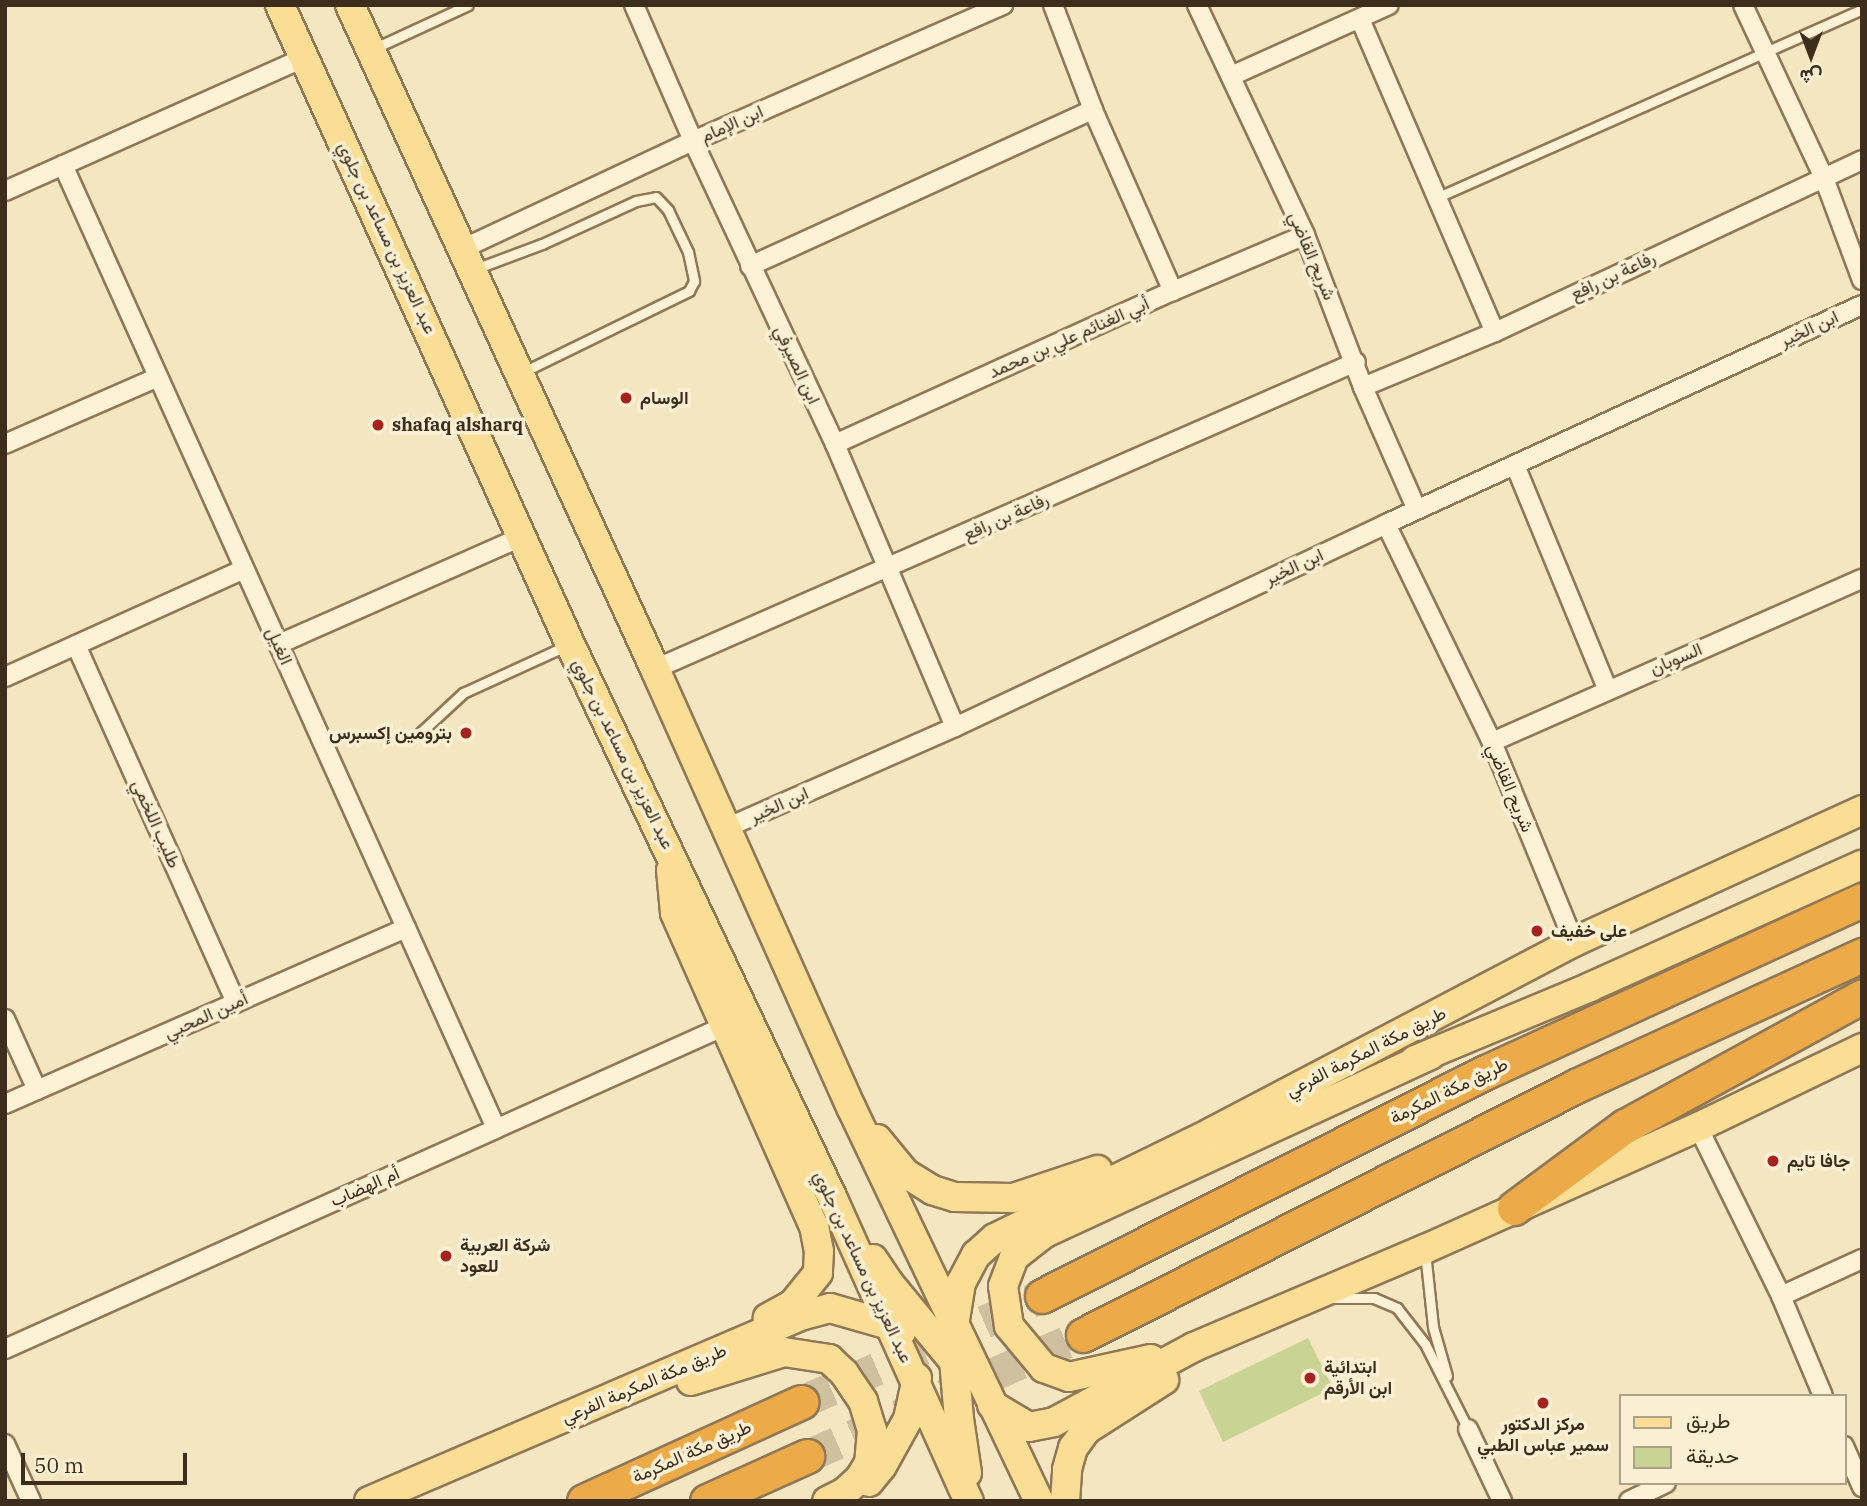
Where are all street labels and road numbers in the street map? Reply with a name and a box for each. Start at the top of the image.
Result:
street label: ابن الإمام [697,101,767,147]
street label: عبد العزيز بن مساعد بن جلوي [333,139,441,337]
street label: شريح القاضي [1284,208,1340,304]
street label: رفاعة بن رافع [1567,247,1659,305]
street label: أبي الغنائم علي بن محمد [985,293,1153,383]
street label: ابن الخير [1776,306,1842,352]
street label: ابن الصيرفي [769,322,825,408]
street label: رفاعة بن رافع [960,489,1052,545]
street label: ابن الخير [1261,544,1327,590]
street label: الغيل [261,624,297,668]
street label: السوبان [1647,638,1705,680]
street label: عبد العزيز بن مساعد بن جلوي [567,655,679,853]
street label: شريح القاضي [1482,740,1538,836]
street label: طليب اللخمي [127,776,185,872]
street label: ابن الخير [746,782,812,828]
street label: أمين المحبي [161,988,251,1044]
street label: طريق مكة المكرمة الفرعي [1282,1002,1450,1102]
street label: طريق مكة المكرمة [1387,1053,1511,1129]
street label: أم الهضاب [327,1162,403,1212]
street label: عبد العزيز بن مساعد بن جلوي [809,1168,917,1366]
street label: طريق مكة المكرمة الفرعي [558,1339,730,1429]
street label: طريق مكة المكرمة [629,1416,755,1488]

